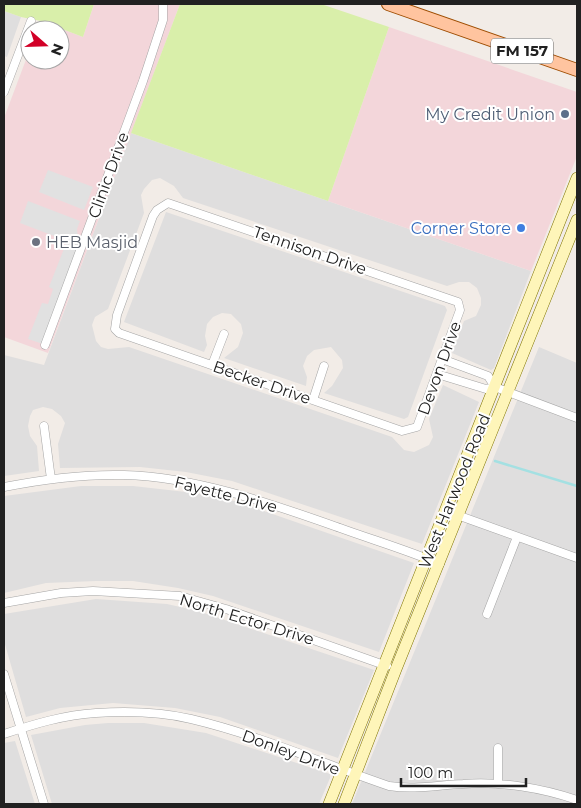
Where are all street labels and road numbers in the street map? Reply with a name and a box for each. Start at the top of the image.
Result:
road number: FM 157 [491,38,553,64]
street label: Clinic Drive [84,130,133,221]
street label: Tennison Drive [251,222,369,279]
street label: Devon Drive [414,319,465,418]
street label: Becker Drive [211,357,313,408]
street label: West Harwood Road [415,411,494,571]
street label: Fayette Drive [173,473,279,516]
street label: North Ector Drive [177,590,316,649]
street label: Donley Drive [239,726,342,779]

